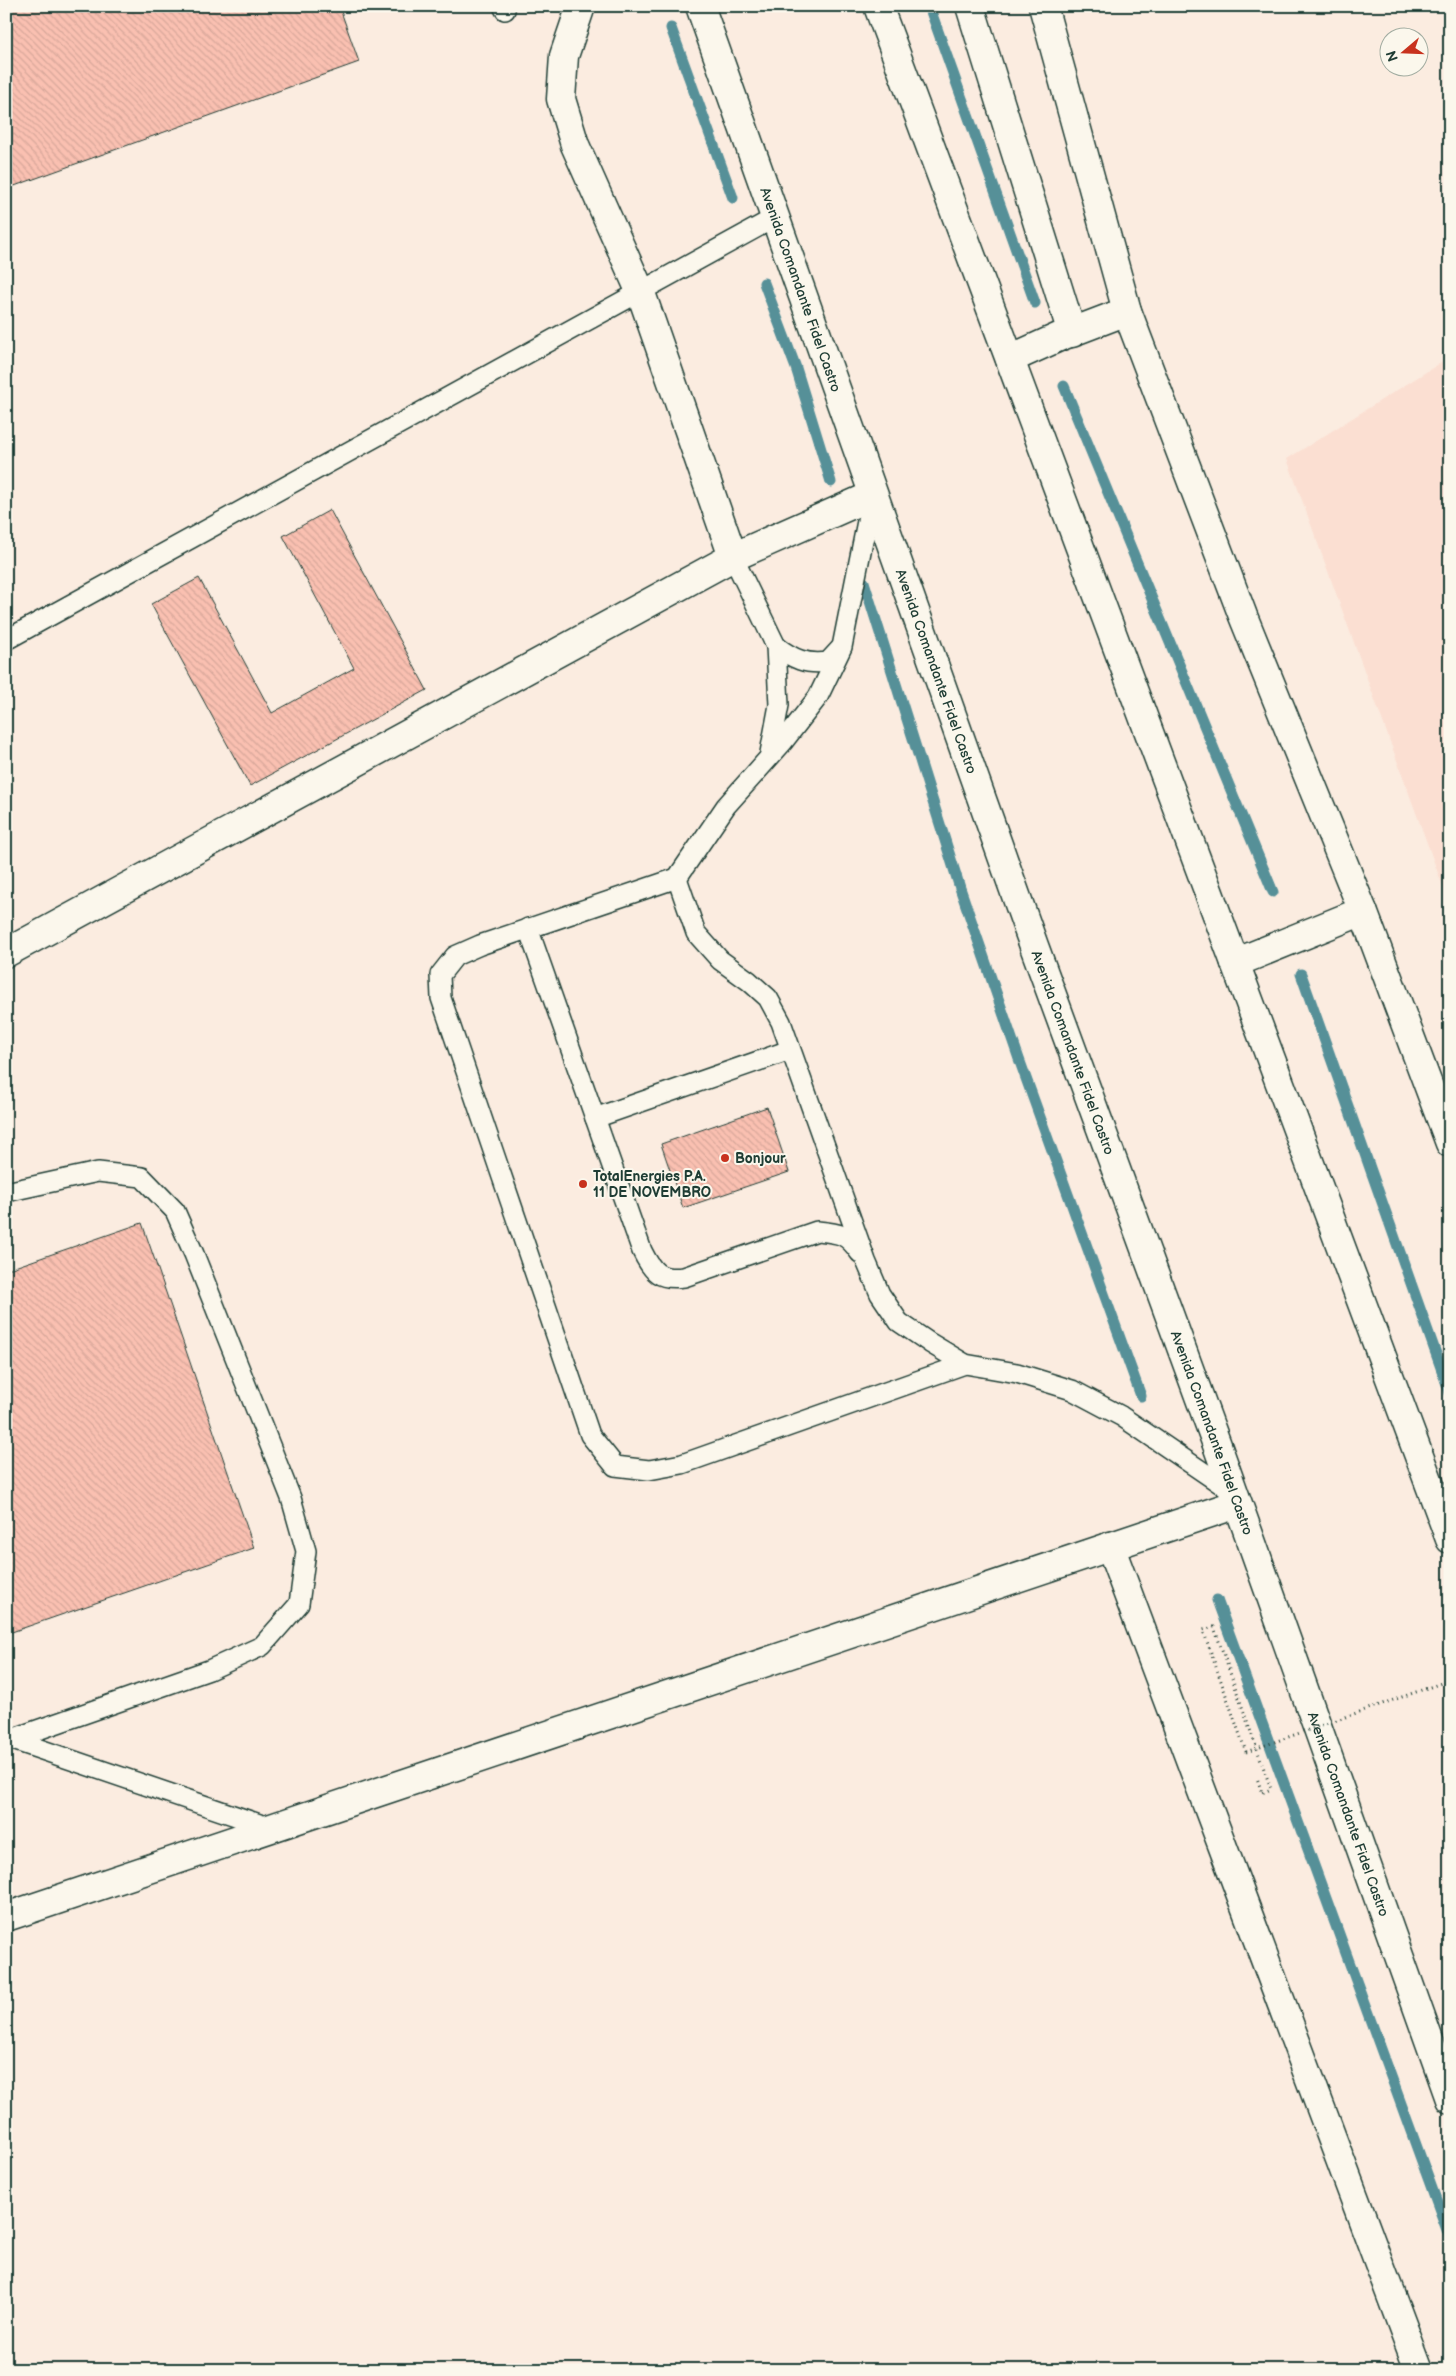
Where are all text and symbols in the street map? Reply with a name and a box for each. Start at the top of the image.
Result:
north arrow [1378,28,1428,78]
text: N [1382,48,1402,64]
street label: Avenida Comandante Fidel Castro [757,185,845,394]
street label: Avenida Comandante Fidel Castro [892,567,981,776]
street label: Avenida Comandante Fidel Castro [1028,948,1118,1157]
place label: Bonjour [735,1150,786,1167]
marker: Bonjour [719,1152,731,1164]
place label: TotalEnergies P.A. 11 DE NOVEMBRO [593,1168,711,1201]
marker: TotalEnergies P.A. 11 DE NOVEMBRO [577,1178,589,1190]
street label: Avenida Comandante Fidel Castro [1167,1328,1257,1537]
street label: Avenida Comandante Fidel Castro [1304,1710,1393,1919]

